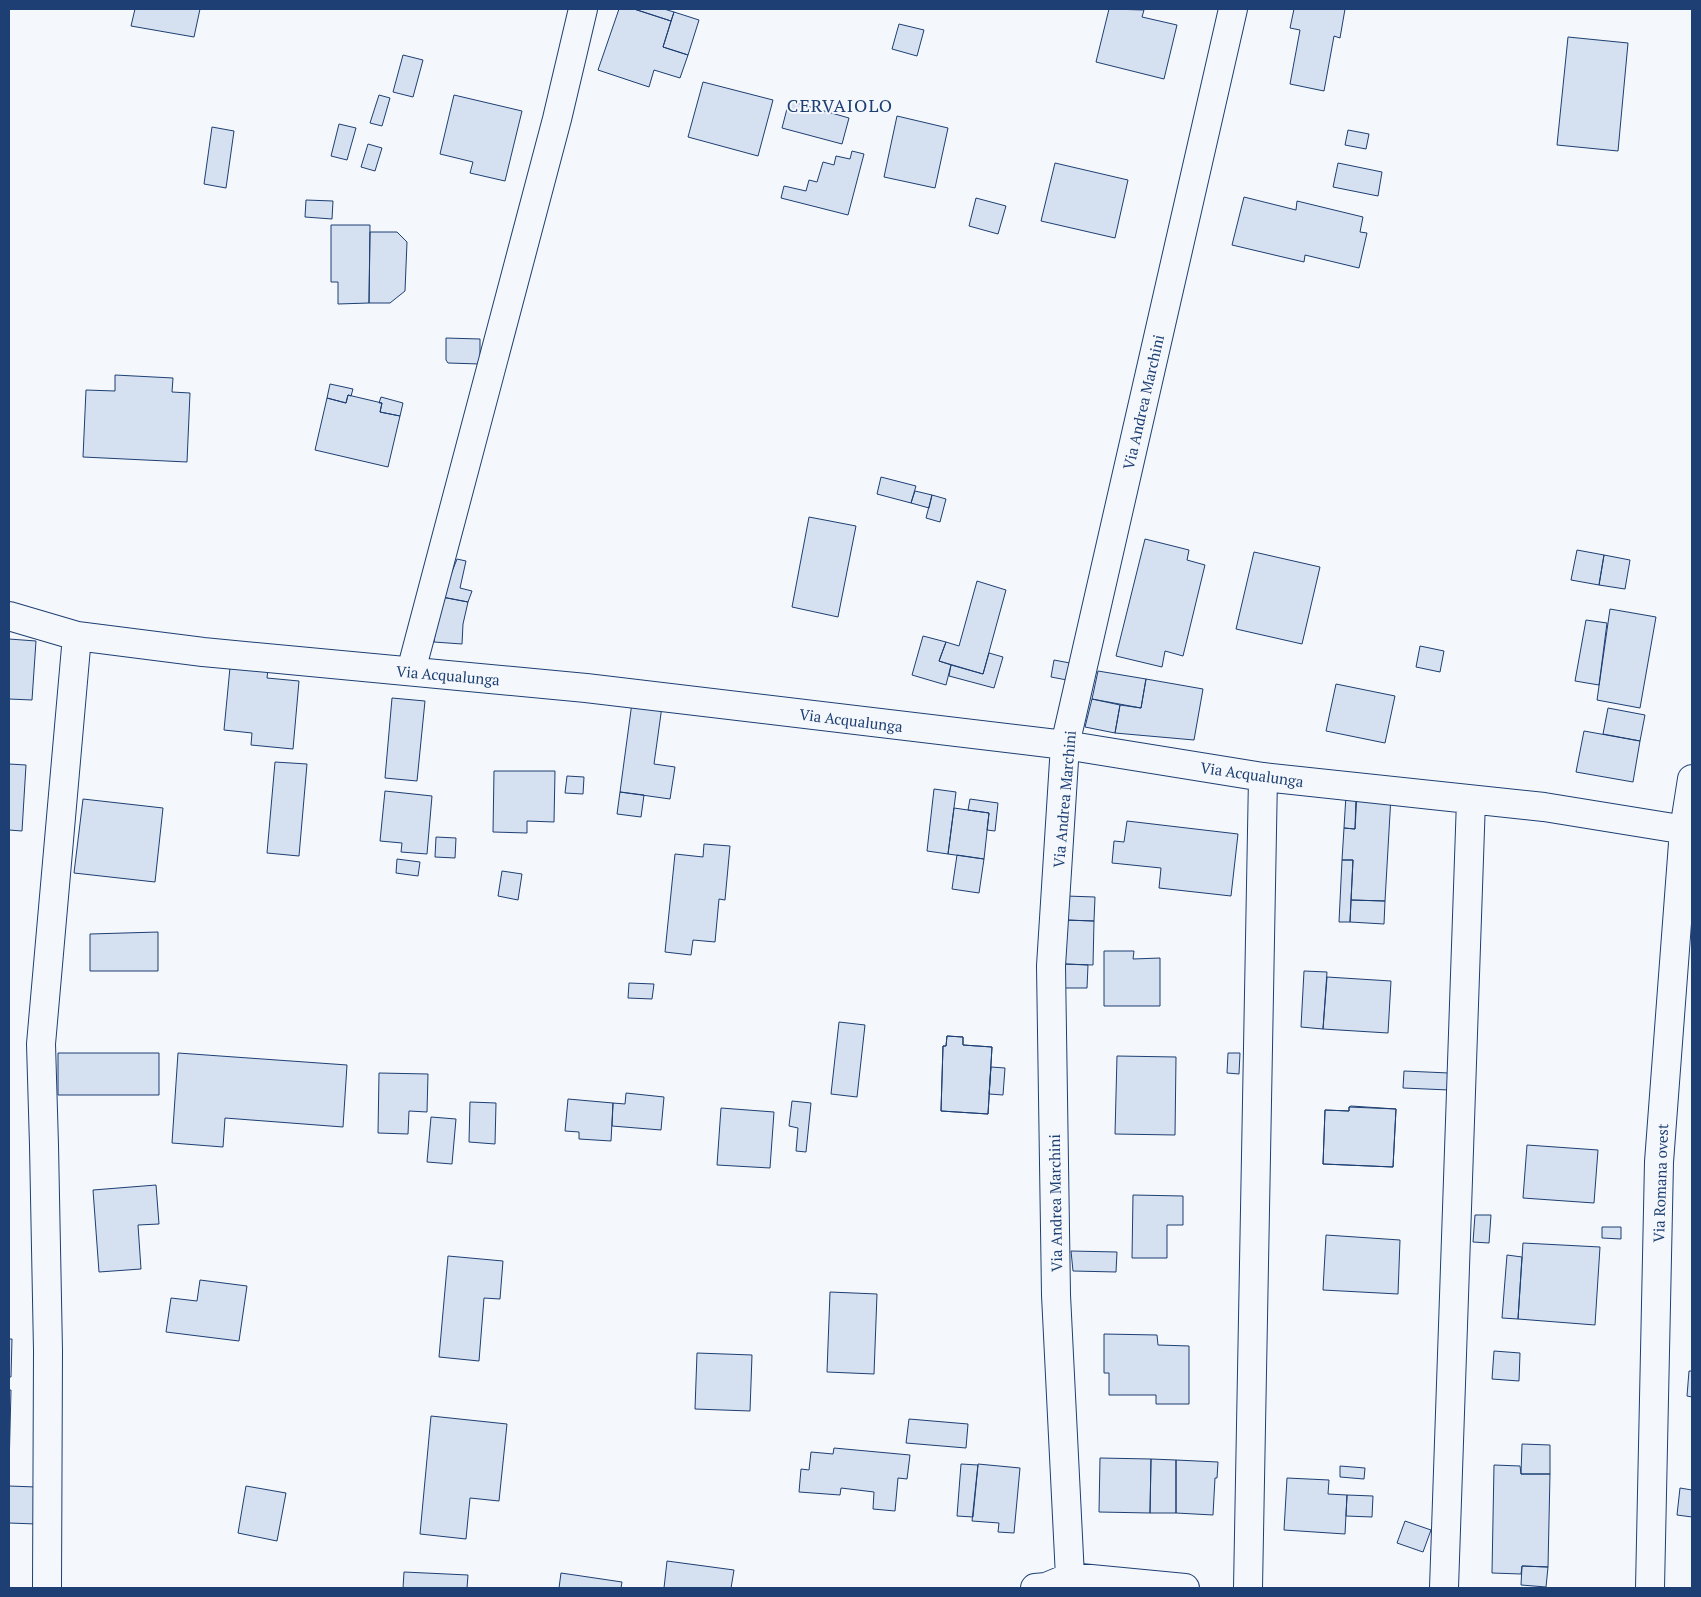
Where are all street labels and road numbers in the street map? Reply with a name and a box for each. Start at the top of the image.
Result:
street label: Via Andrea Marchini [1118,333,1168,471]
street label: Via Acqualunga [395,661,501,690]
street label: Via Acqualunga [798,704,904,736]
street label: Via Andrea Marchini [1048,729,1080,869]
street label: Via Acqualunga [1199,757,1305,791]
street label: Via Romana ovest [1648,1123,1672,1243]
street label: Via Andrea Marchini [1044,1134,1066,1272]

